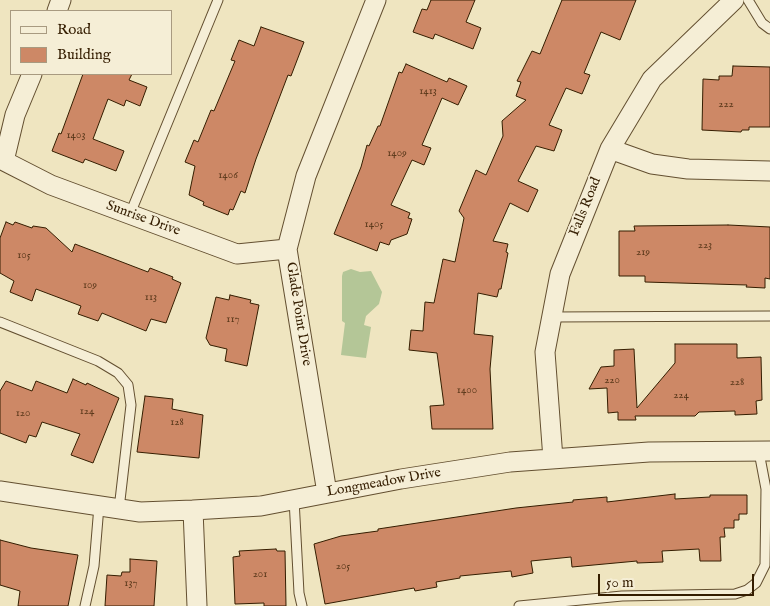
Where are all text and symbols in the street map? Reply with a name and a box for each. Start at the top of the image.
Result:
legend [10,10,172,75]
text: Road [57,20,91,39]
text: Building [57,45,111,64]
house number: 1413 [419,85,437,99]
house number: 222 [718,98,734,112]
house number: 1403 [66,129,86,143]
house number: 1409 [387,147,407,161]
house number: 1406 [218,169,238,183]
street label: Falls Road [567,175,605,239]
street label: Sunrise Drive [104,198,182,240]
house number: 1405 [365,218,383,232]
house number: 223 [698,239,712,253]
house number: 219 [636,246,650,260]
house number: 105 [17,249,31,263]
street label: Glade Point Drive [281,261,315,367]
house number: 109 [83,279,97,293]
house number: 113 [145,291,157,305]
house number: 117 [226,313,240,327]
house number: 220 [604,374,620,388]
house number: 228 [730,376,744,390]
house number: 1400 [457,384,477,398]
house number: 224 [673,389,689,403]
house number: 124 [80,405,94,419]
house number: 120 [16,407,30,421]
house number: 128 [170,416,184,430]
street label: Longmeadow Drive [326,465,442,501]
house number: 205 [336,560,350,574]
scale bar [600,564,756,596]
house number: 201 [253,568,267,582]
text: 50 m [606,573,634,592]
house number: 137 [124,577,138,591]

